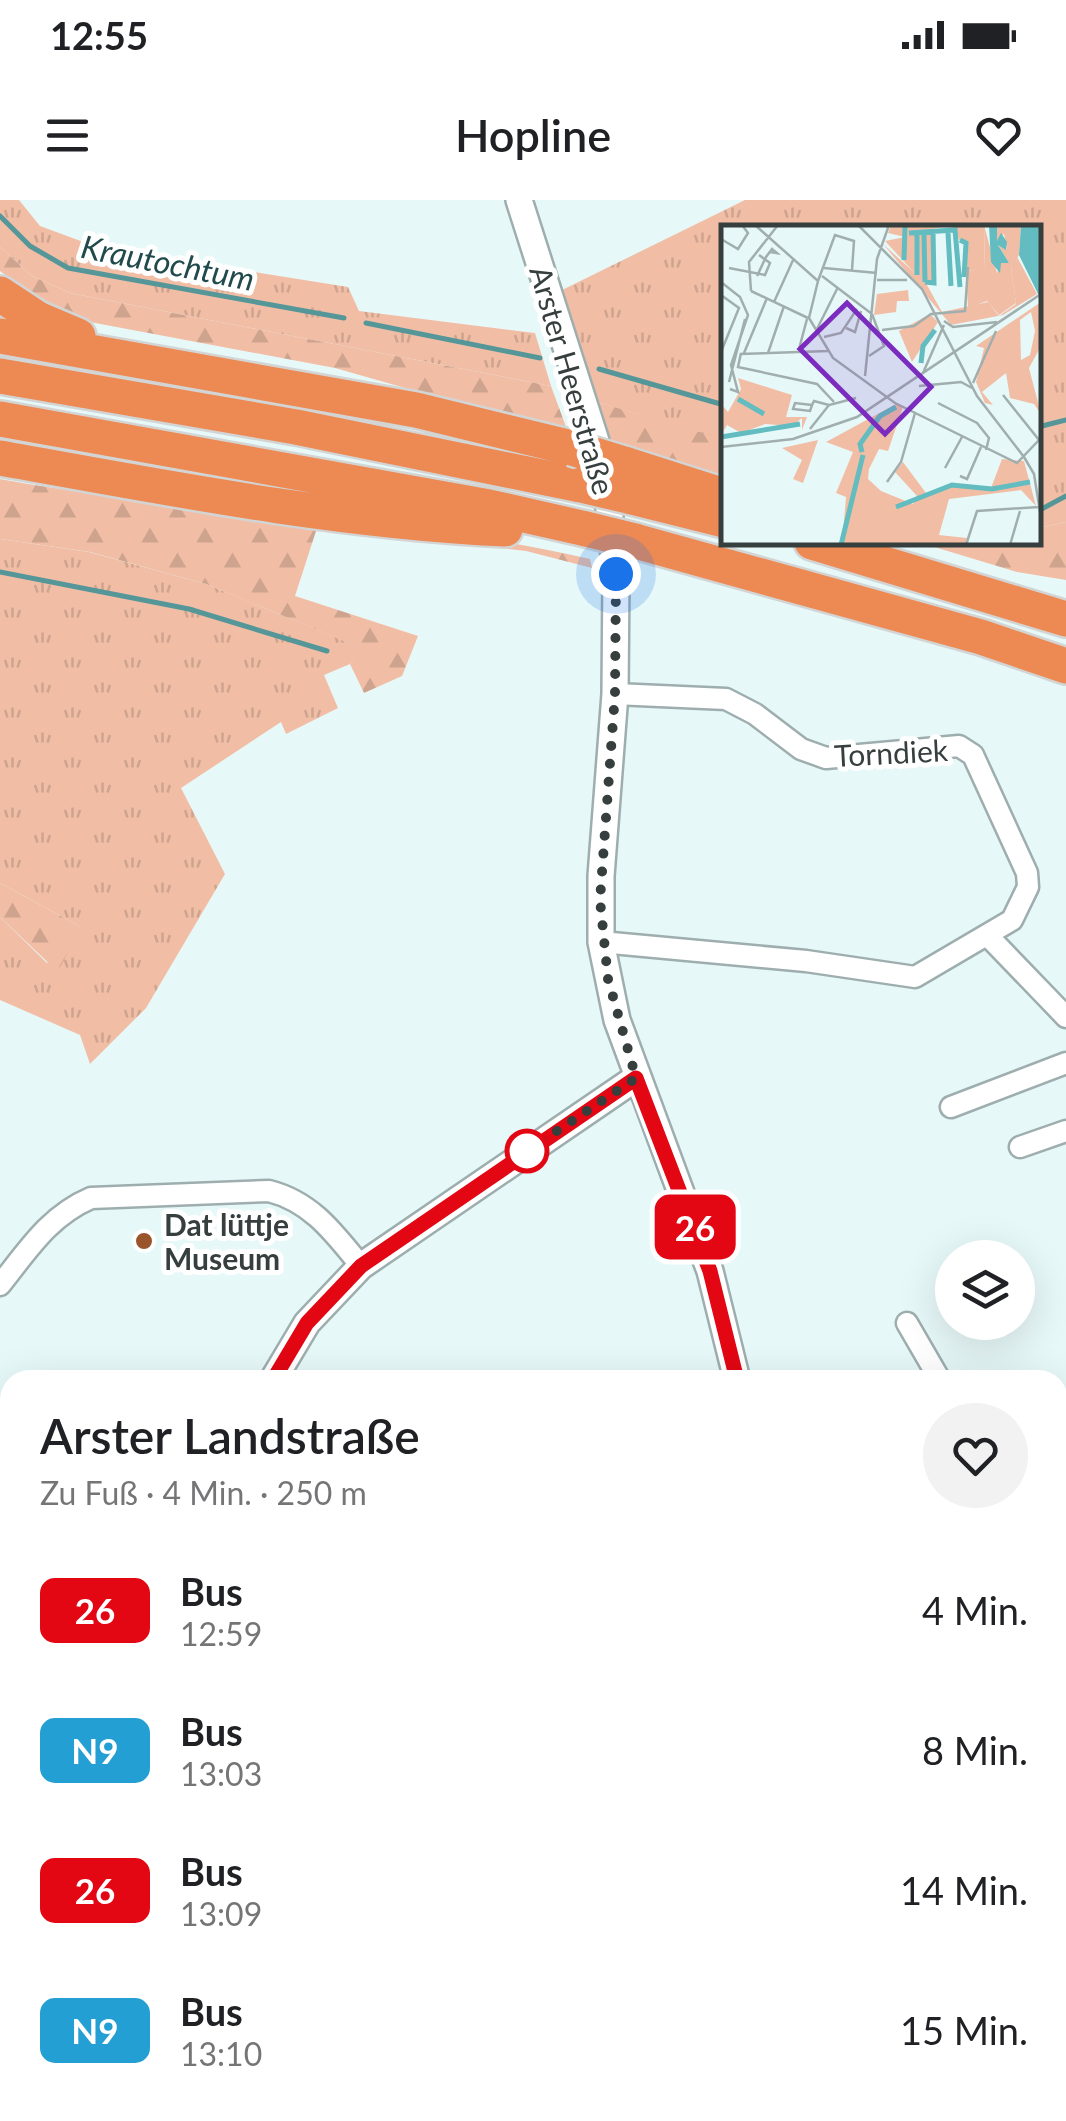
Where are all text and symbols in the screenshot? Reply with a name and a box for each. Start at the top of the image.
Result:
text: 12:55 [50,12,148,58]
icon: menu [40,108,95,163]
text: Hopline [455,108,611,162]
icon: heart [971,108,1026,163]
inset map [721,225,1041,545]
water label: Krautochtum [78,226,258,298]
street label: Arster Heerstraße [523,262,623,498]
your location [591,549,641,599]
street label: Torndiek [833,731,950,773]
unlabelled marker [506,1130,548,1172]
line badge: 26 [650,1194,740,1260]
place label: Dat lüttje Museum [164,1206,289,1276]
text: 26 [675,1206,715,1248]
marker: Dat lüttje Museum [133,1230,155,1252]
map controls [935,1240,1035,1340]
button: layers [935,1240,1035,1340]
button: heart [923,1403,1028,1508]
text: Arster Landstraße [40,1407,420,1464]
text: Zu Fuß · 4 Min. · 250 m [40,1473,367,1512]
text: Bus [180,1568,243,1614]
text: 4 Min. [922,1587,1028,1633]
text: 26 [75,1589,115,1631]
text: 12:59 [180,1614,262,1653]
text: Bus [180,1708,243,1754]
text: 8 Min. [922,1727,1028,1773]
text: N9 [71,1729,119,1771]
text: 13:03 [180,1754,262,1793]
text: Bus [180,1848,243,1894]
text: 14 Min. [900,1867,1028,1913]
text: 26 [75,1869,115,1911]
text: 13:09 [180,1894,262,1933]
text: Bus [180,1988,243,2034]
text: 15 Min. [900,2007,1028,2053]
text: N9 [71,2009,119,2051]
text: 13:10 [180,2034,262,2073]

